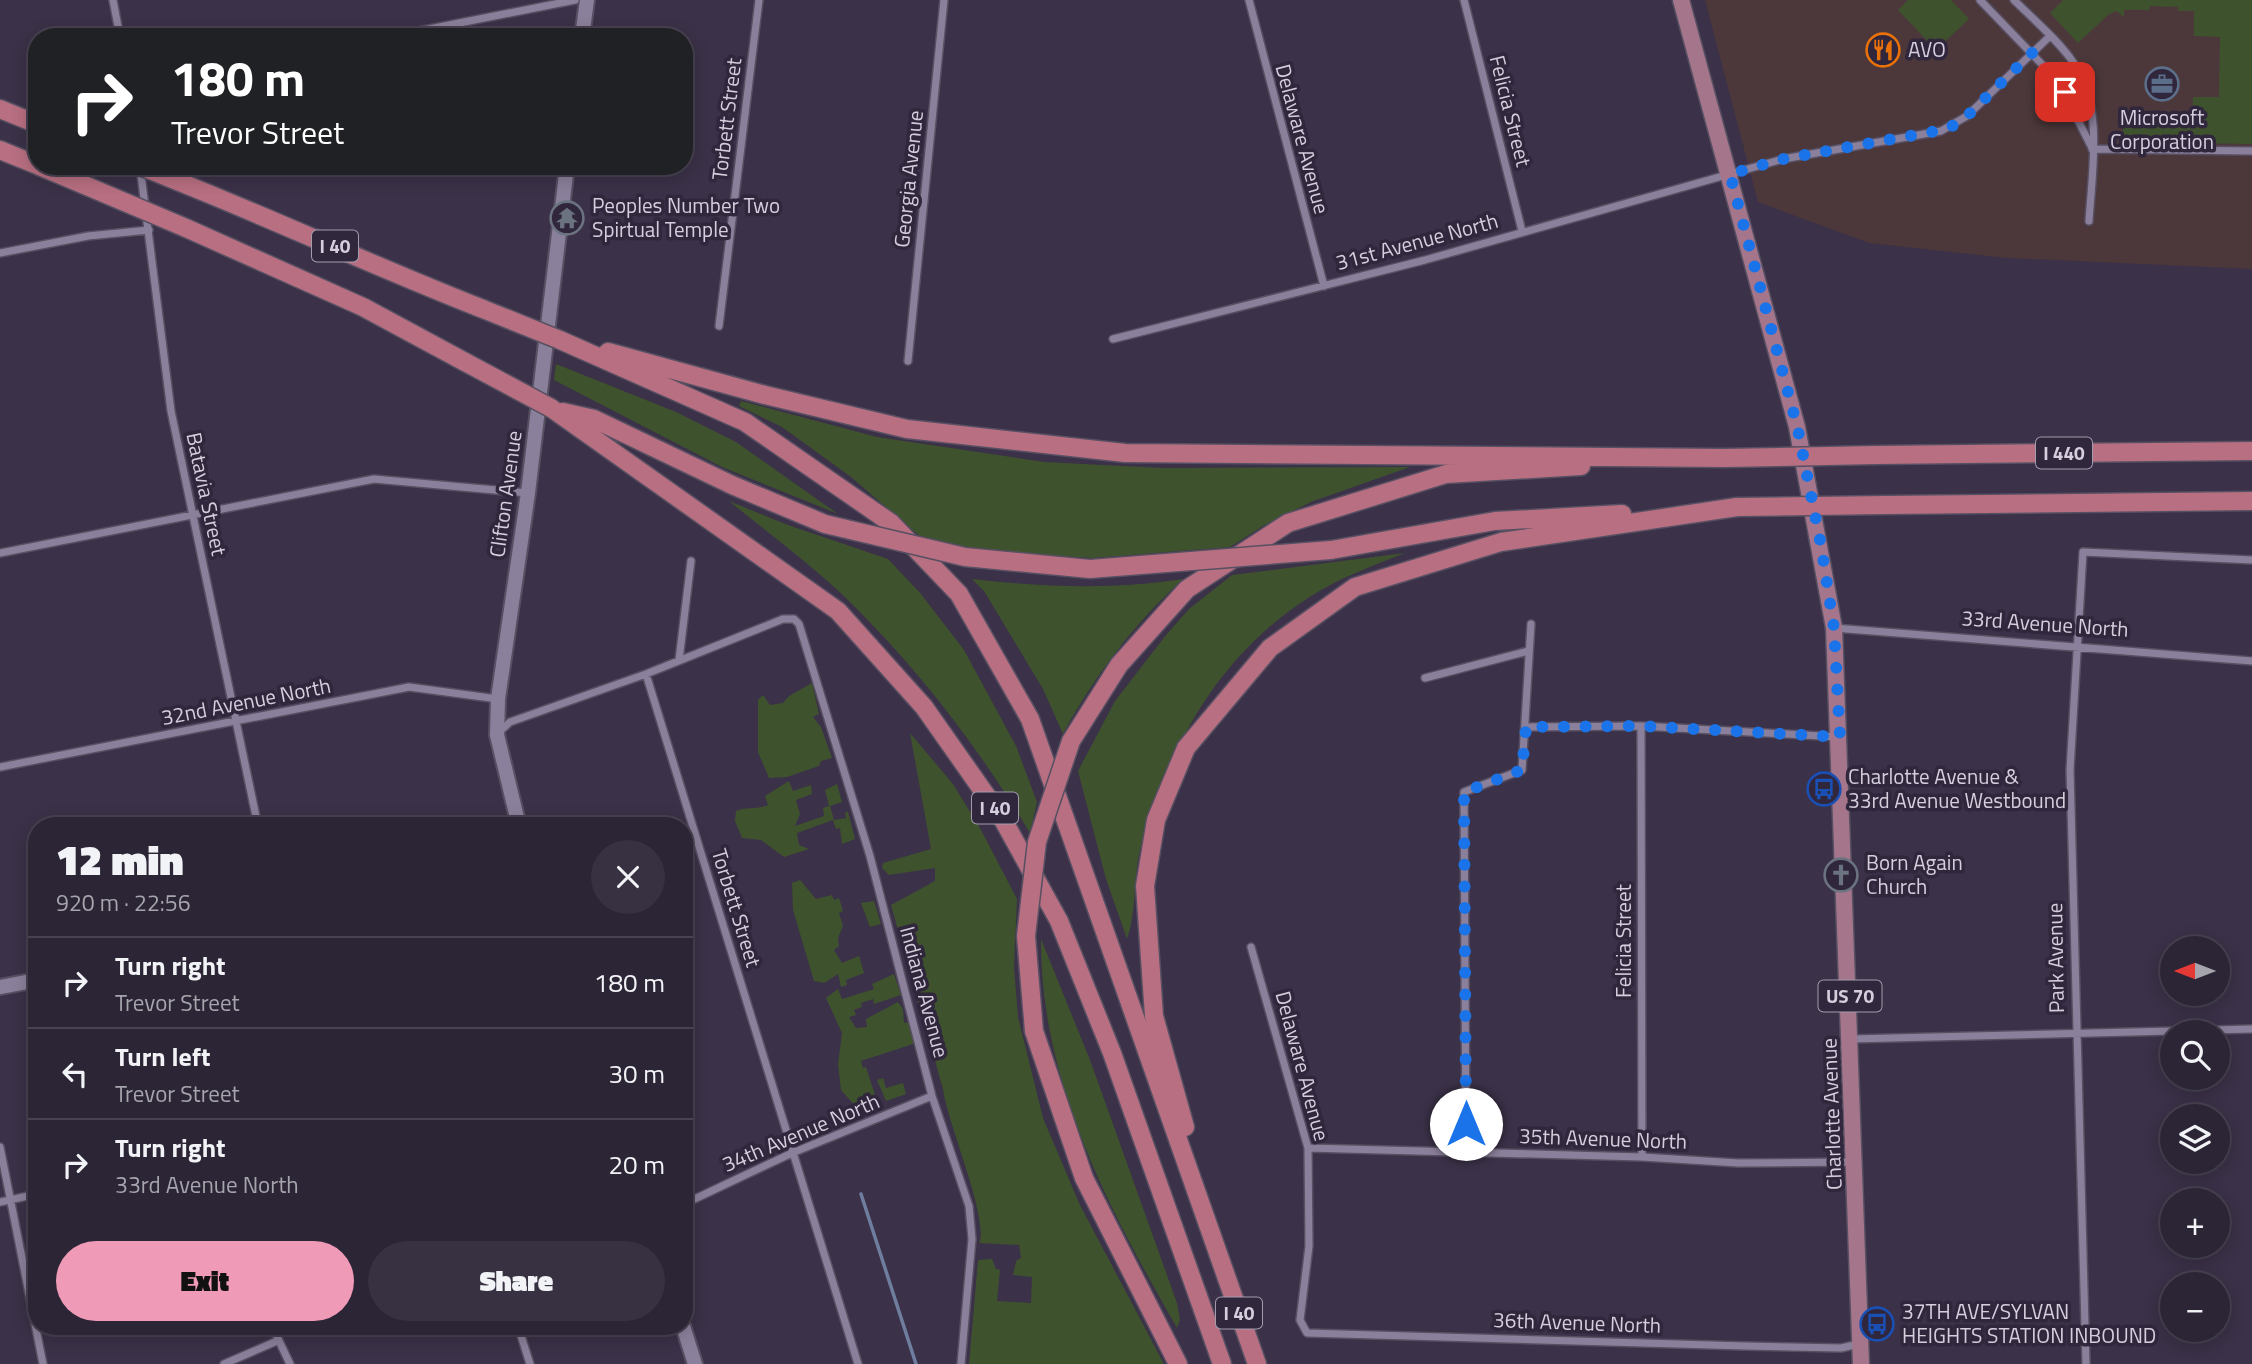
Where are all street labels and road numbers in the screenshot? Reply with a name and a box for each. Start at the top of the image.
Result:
street label: Felicia Street [1482,52,1540,170]
street label: Torbett Street [703,55,749,182]
street label: Delaware Avenue [1268,60,1338,217]
street label: Georgia Avenue [885,109,931,249]
street label: 31st Avenue North [1332,204,1501,278]
road number: I 40 [312,230,358,262]
street label: Clifton Avenue [480,428,530,559]
street label: Batavia Street [178,429,236,559]
road number: I 440 [2036,437,2092,468]
street label: 33rd Avenue North [1960,601,2130,645]
street label: 32nd Avenue North [158,669,333,733]
road number: I 40 [972,792,1018,824]
street label: Torbett Street [704,844,770,972]
street label: Felicia Street [1607,883,1639,998]
street label: Park Avenue [2038,902,2072,1014]
street label: Indiana Avenue [892,923,958,1061]
road number: US 70 [1818,980,1882,1012]
street label: Delaware Avenue [1268,987,1338,1144]
street label: Charlotte Avenue [1812,1038,1850,1191]
street label: 34th Avenue North [717,1084,884,1180]
street label: 35th Avenue North [1518,1119,1688,1157]
road number: I 40 [1216,1298,1262,1329]
street label: 36th Avenue North [1492,1303,1662,1341]

